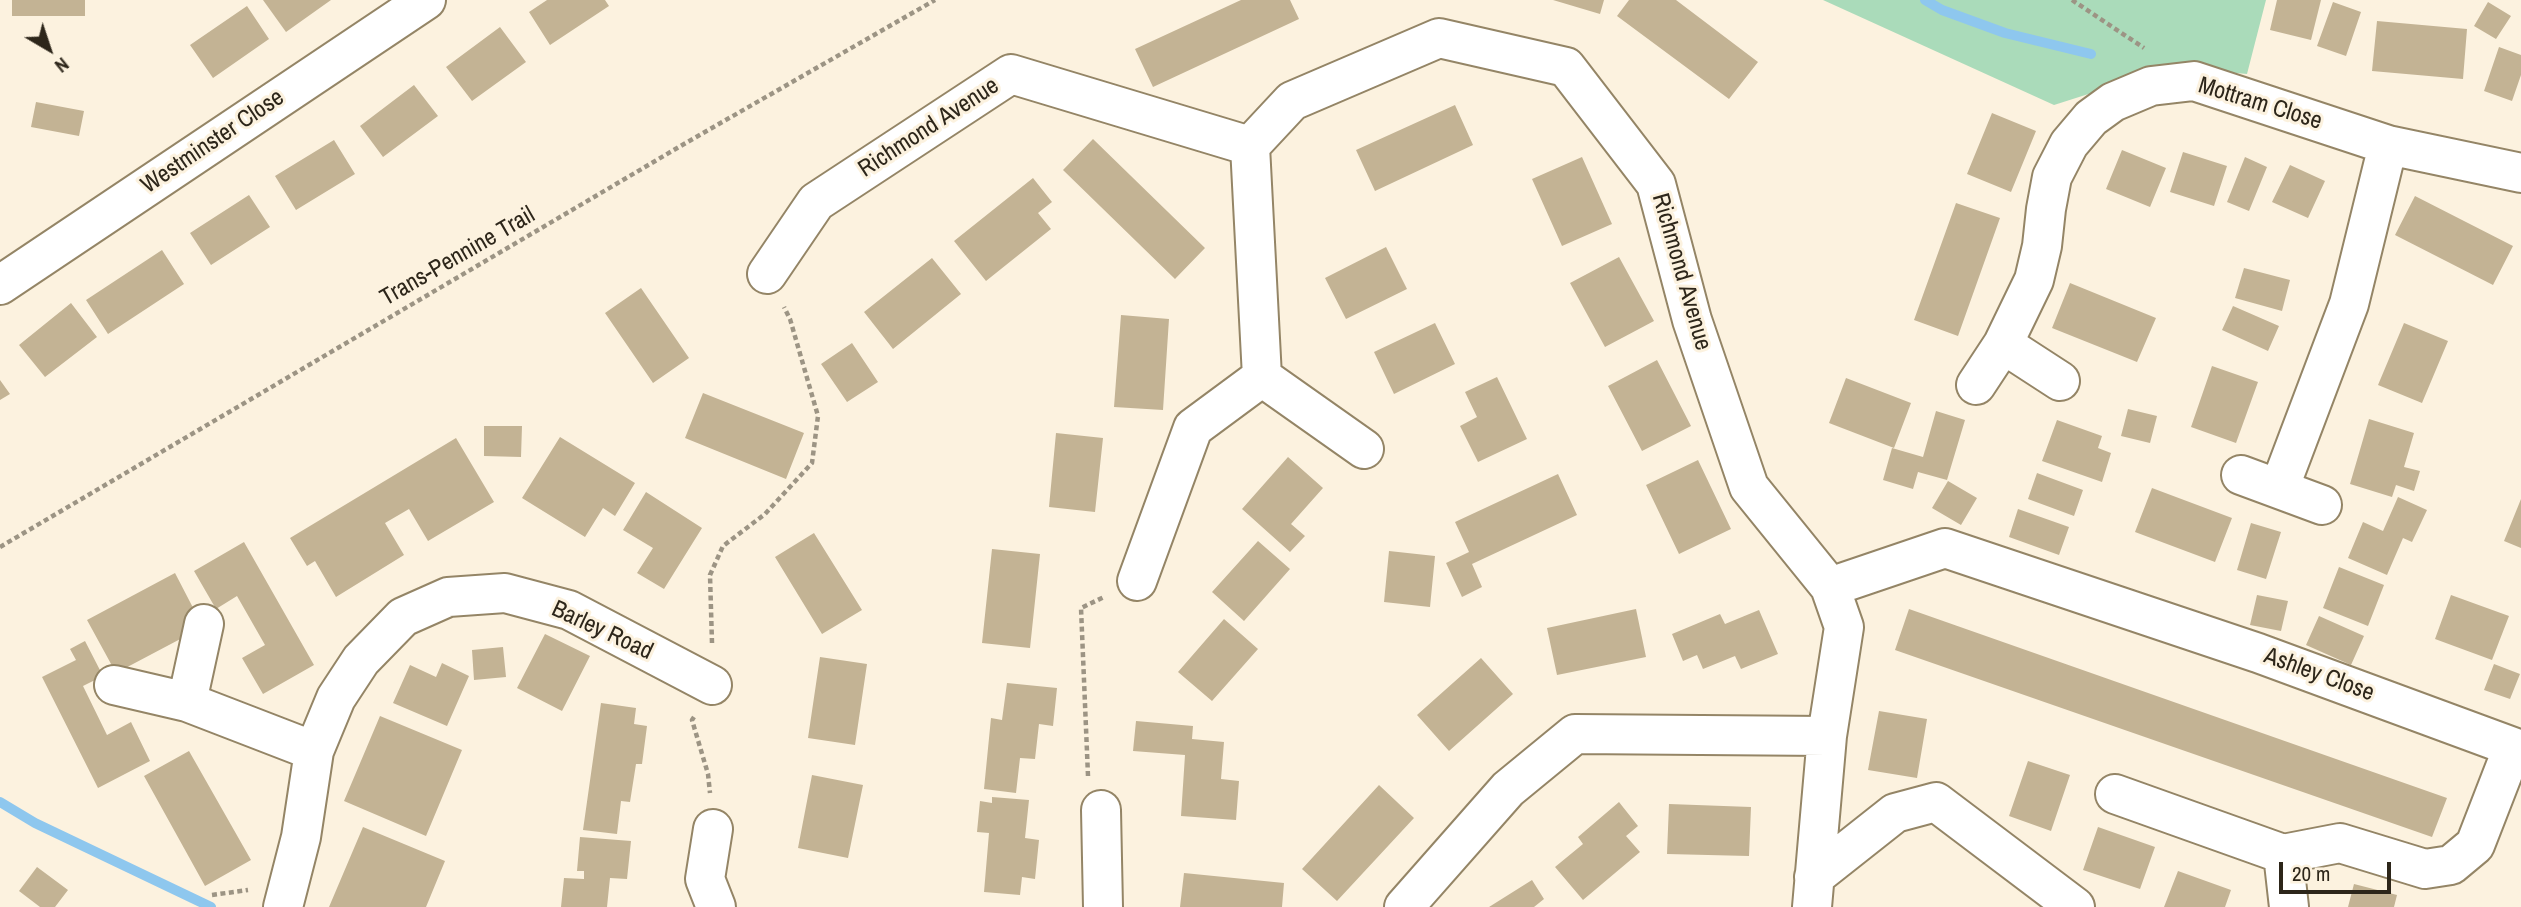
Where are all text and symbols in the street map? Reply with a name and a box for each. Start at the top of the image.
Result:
north arrow [14,14,84,84]
text: N [50,52,75,79]
street label: Richmond Avenue [853,72,1005,184]
street label: Mottram Close [2195,72,2325,136]
street label: Westminster Close [136,84,290,200]
street label: Richmond Avenue [1645,190,1717,354]
street label: Trans-Pennine Trail [376,201,540,313]
street label: Barley Road [547,595,657,667]
street label: Ashley Close [2260,642,2378,708]
scale bar [2283,848,2395,892]
text: 20 m [2292,859,2330,888]

